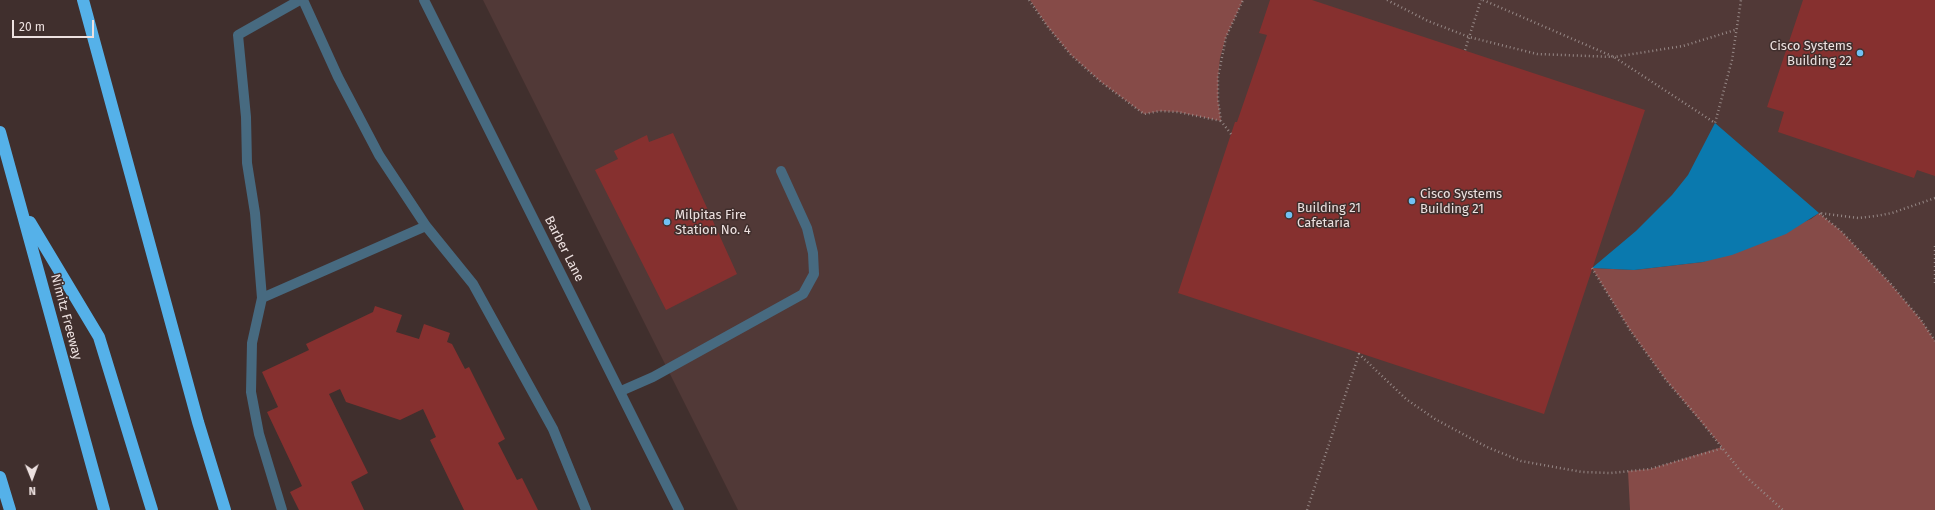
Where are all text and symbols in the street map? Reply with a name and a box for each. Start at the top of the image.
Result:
scale bar [14,12,96,38]
text: 20 m [19,20,45,34]
place label: Cisco Systems Building 22 [1770,38,1852,69]
marker: Cisco Systems Building 22 [1855,48,1865,58]
place label: Cisco Systems Building 21 [1420,186,1502,217]
marker: Cisco Systems Building 21 [1407,196,1417,206]
place label: Building 21 Cafetaria [1297,200,1361,231]
place label: Milpitas Fire Station No. 4 [675,207,751,238]
marker: Building 21 Cafetaria [1284,210,1294,220]
street label: Barber Lane [541,214,587,284]
marker: Milpitas Fire Station No. 4 [662,217,672,227]
street label: Nimitz Freeway [47,272,85,362]
north arrow [12,458,52,498]
text: N [28,484,36,497]

